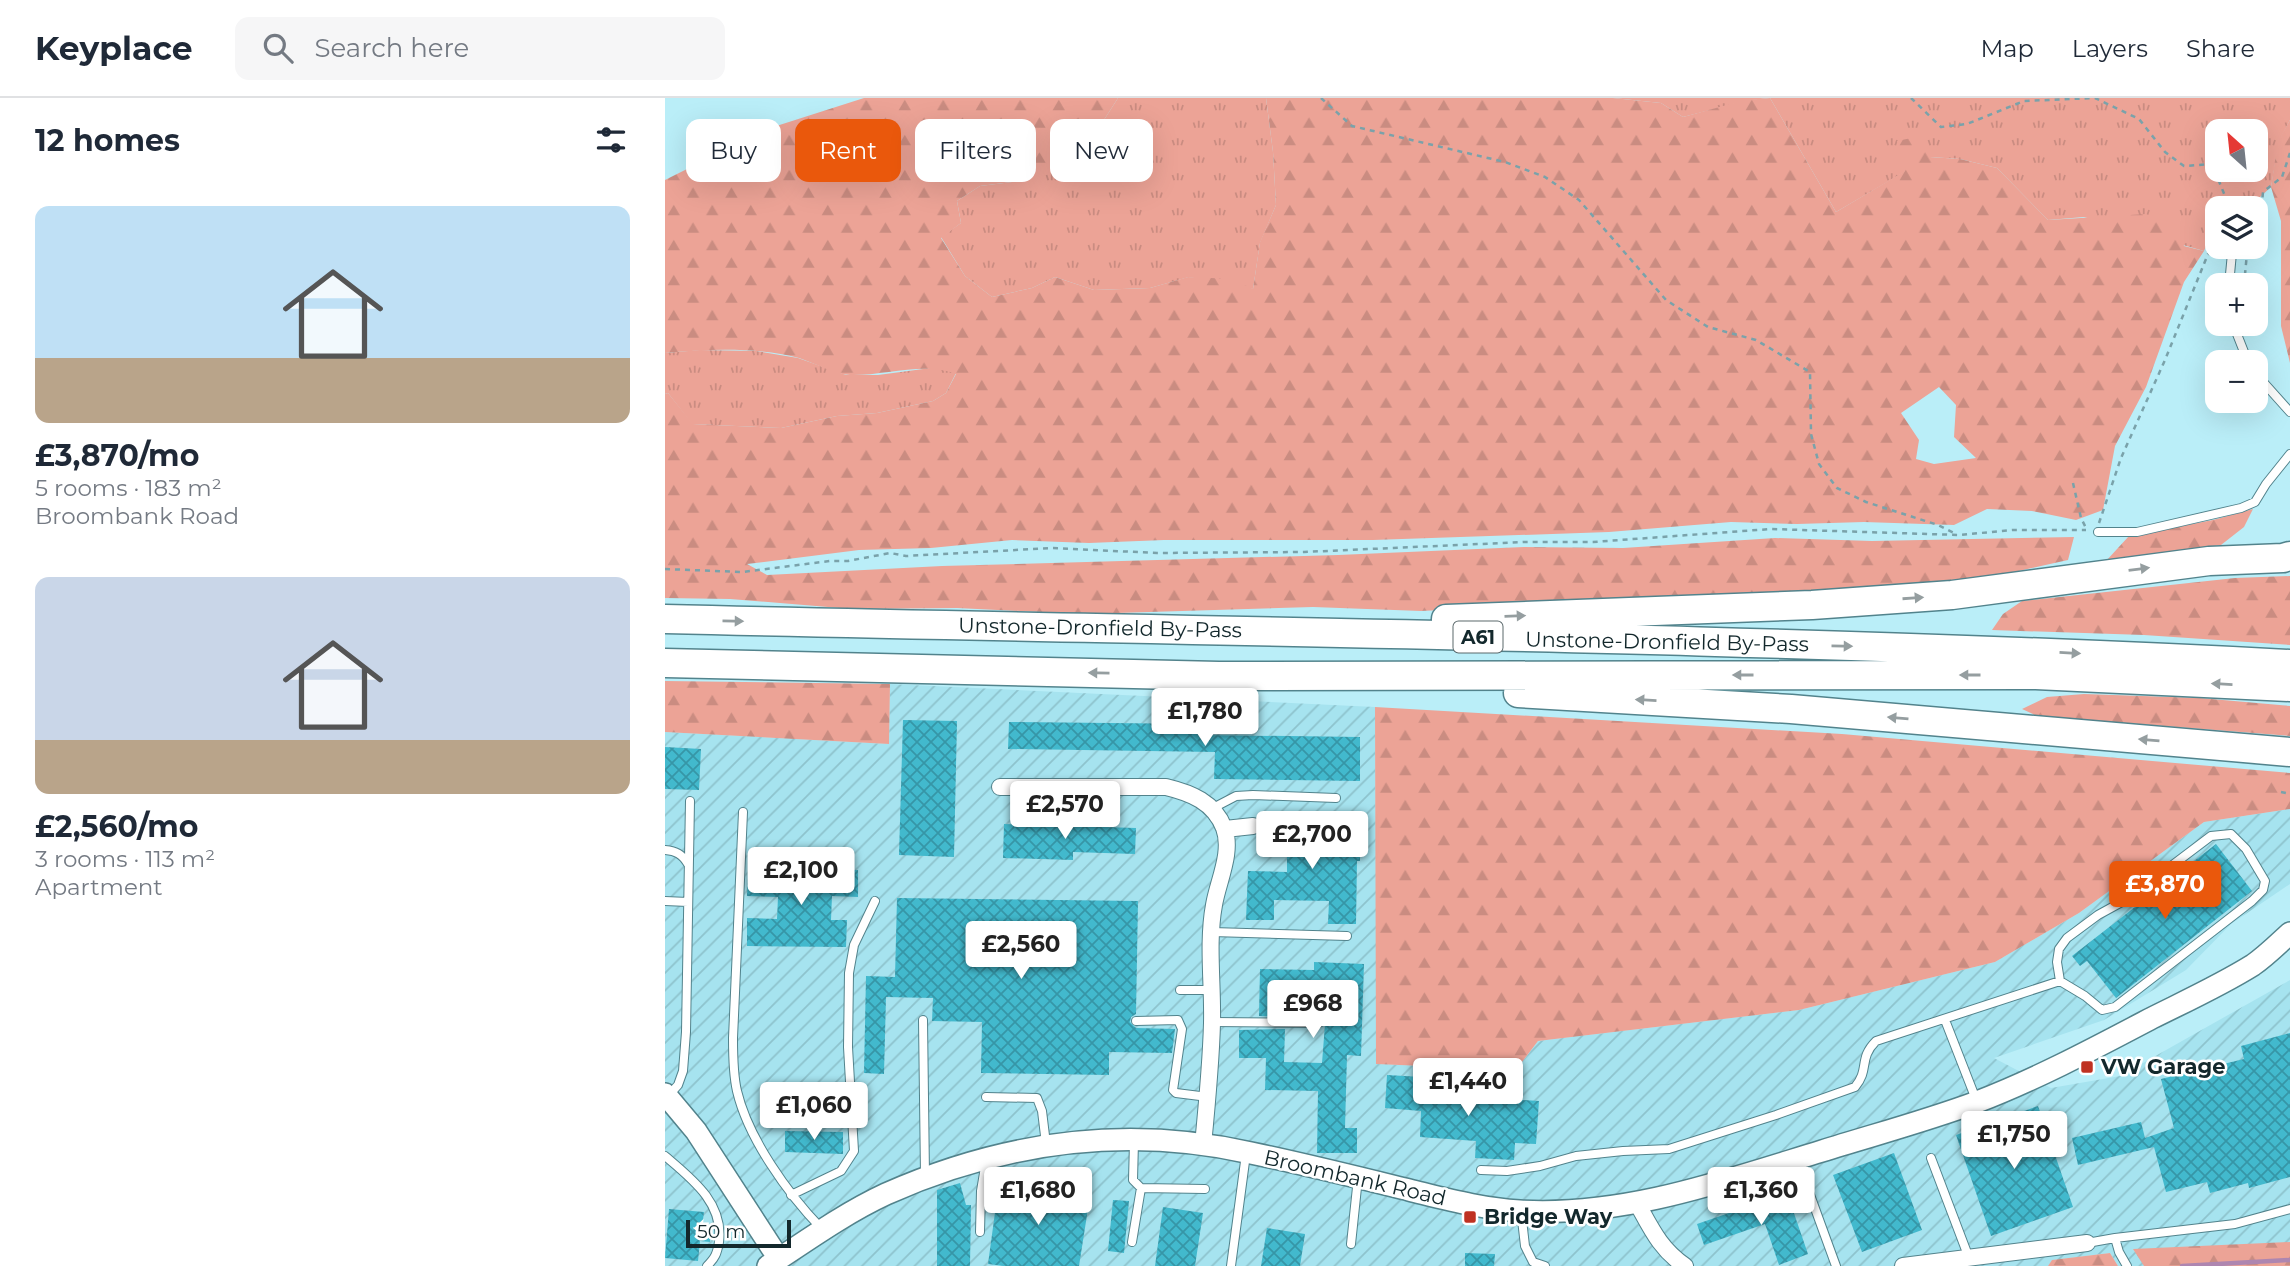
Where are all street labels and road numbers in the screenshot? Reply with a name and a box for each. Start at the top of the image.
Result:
street label: Unstone-Dronfield By-Pass [958,613,1242,642]
road number: A61 [1453,622,1503,652]
street label: Unstone-Dronfield By-Pass [1525,627,1809,656]
street label: Broombank Road [1262,1144,1449,1211]

